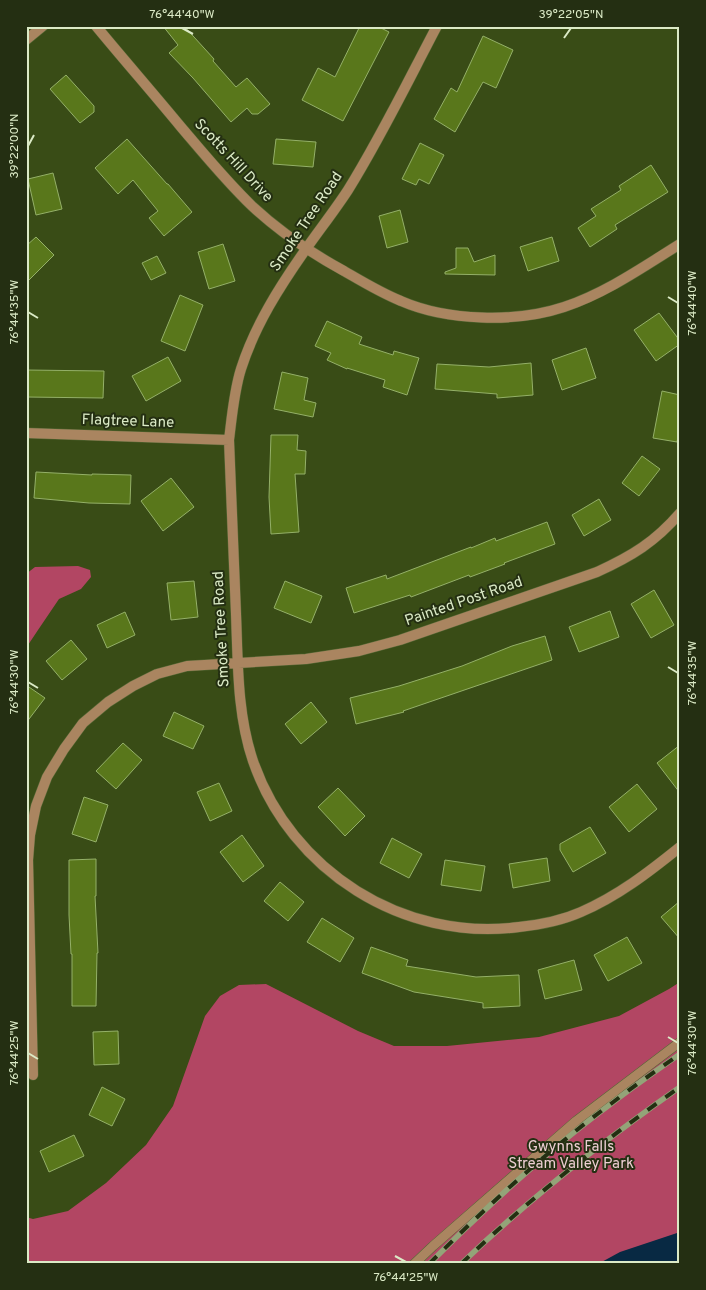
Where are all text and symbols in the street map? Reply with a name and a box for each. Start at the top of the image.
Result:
text: 76°44'40"W [149,7,215,23]
text: 39°22'05"N [539,7,603,23]
text: 39°22'00"N [7,114,23,178]
street label: Scotts Hill Drive [189,115,277,207]
street label: Smoke Tree Road [267,168,347,276]
text: 76°44'40"W [685,270,701,336]
text: 76°44'35"W [7,280,23,344]
street label: Flagtree Lane [81,411,175,433]
street label: Smoke Tree Road [209,570,235,688]
street label: Painted Post Road [403,573,525,631]
text: 76°44'35"W [685,641,701,705]
text: 76°44'30"W [7,650,23,714]
text: 76°44'30"W [685,1011,701,1075]
text: 76°44'25"W [7,1021,23,1085]
park label: Gwynns Falls Stream Valley Park [508,1138,634,1174]
text: 76°44'25"W [374,1270,438,1286]

